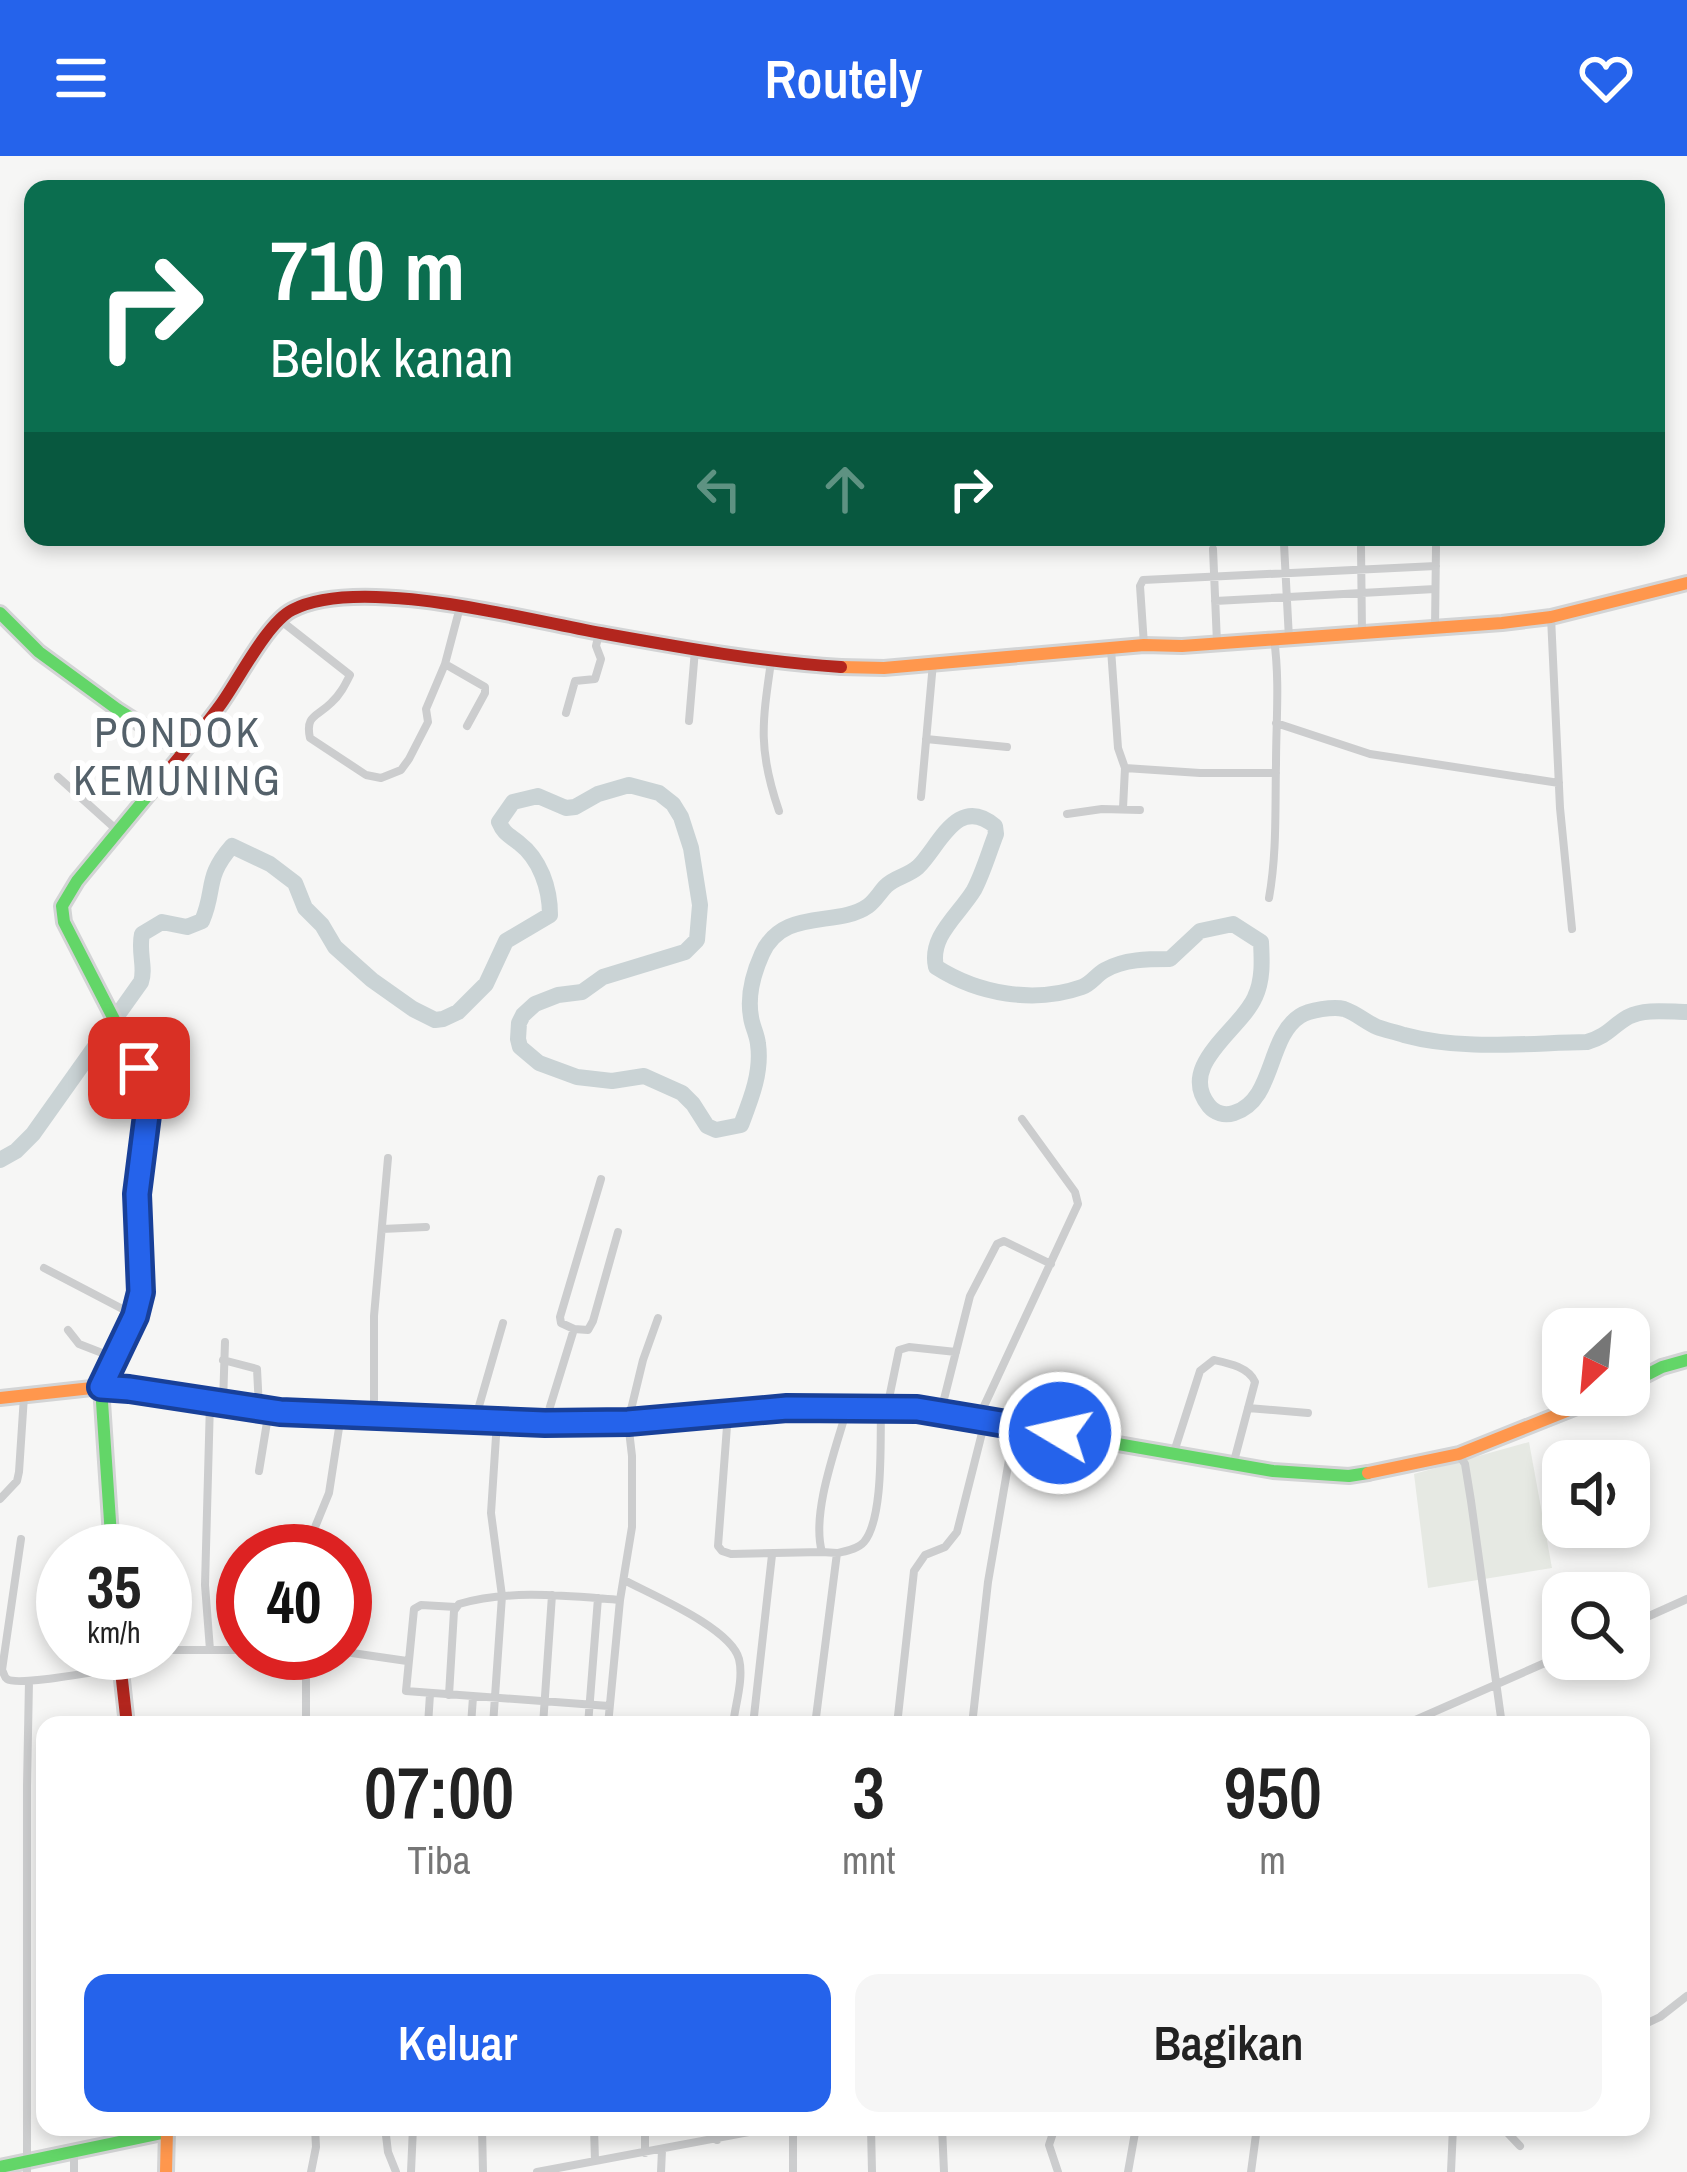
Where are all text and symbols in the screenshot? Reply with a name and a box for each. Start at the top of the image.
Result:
text: Routely [764,42,923,115]
icon: menu [48,45,114,111]
icon: heart [1573,45,1639,111]
text: 710 m [270,213,465,326]
icon: right [72,228,228,384]
text: Belok kanan [270,321,514,394]
icon: left [686,456,752,522]
icon: ahead [812,456,878,522]
icon: right [938,456,1004,522]
district label: PONDOK KEMUNING [73,704,283,808]
pin [88,1017,190,1119]
icon: arrive [106,1035,172,1101]
north arrow [1542,1308,1650,1416]
map controls [1542,1308,1650,1680]
position arrow [997,1370,1123,1496]
button: sound [1542,1440,1650,1548]
speed limit sign: 40 [216,1524,372,1680]
text: 35 [87,1546,141,1627]
button: search [1542,1572,1650,1680]
text: km/h [87,1612,141,1652]
text: 07:00 [364,1743,514,1840]
text: 3 [852,1743,885,1840]
text: 950 [1223,1743,1322,1840]
text: Tiba [407,1834,471,1886]
text: mnt [842,1834,895,1886]
text: m [1259,1834,1286,1886]
button: Keluar [84,1974,831,2112]
button: Bagikan [855,1974,1602,2112]

